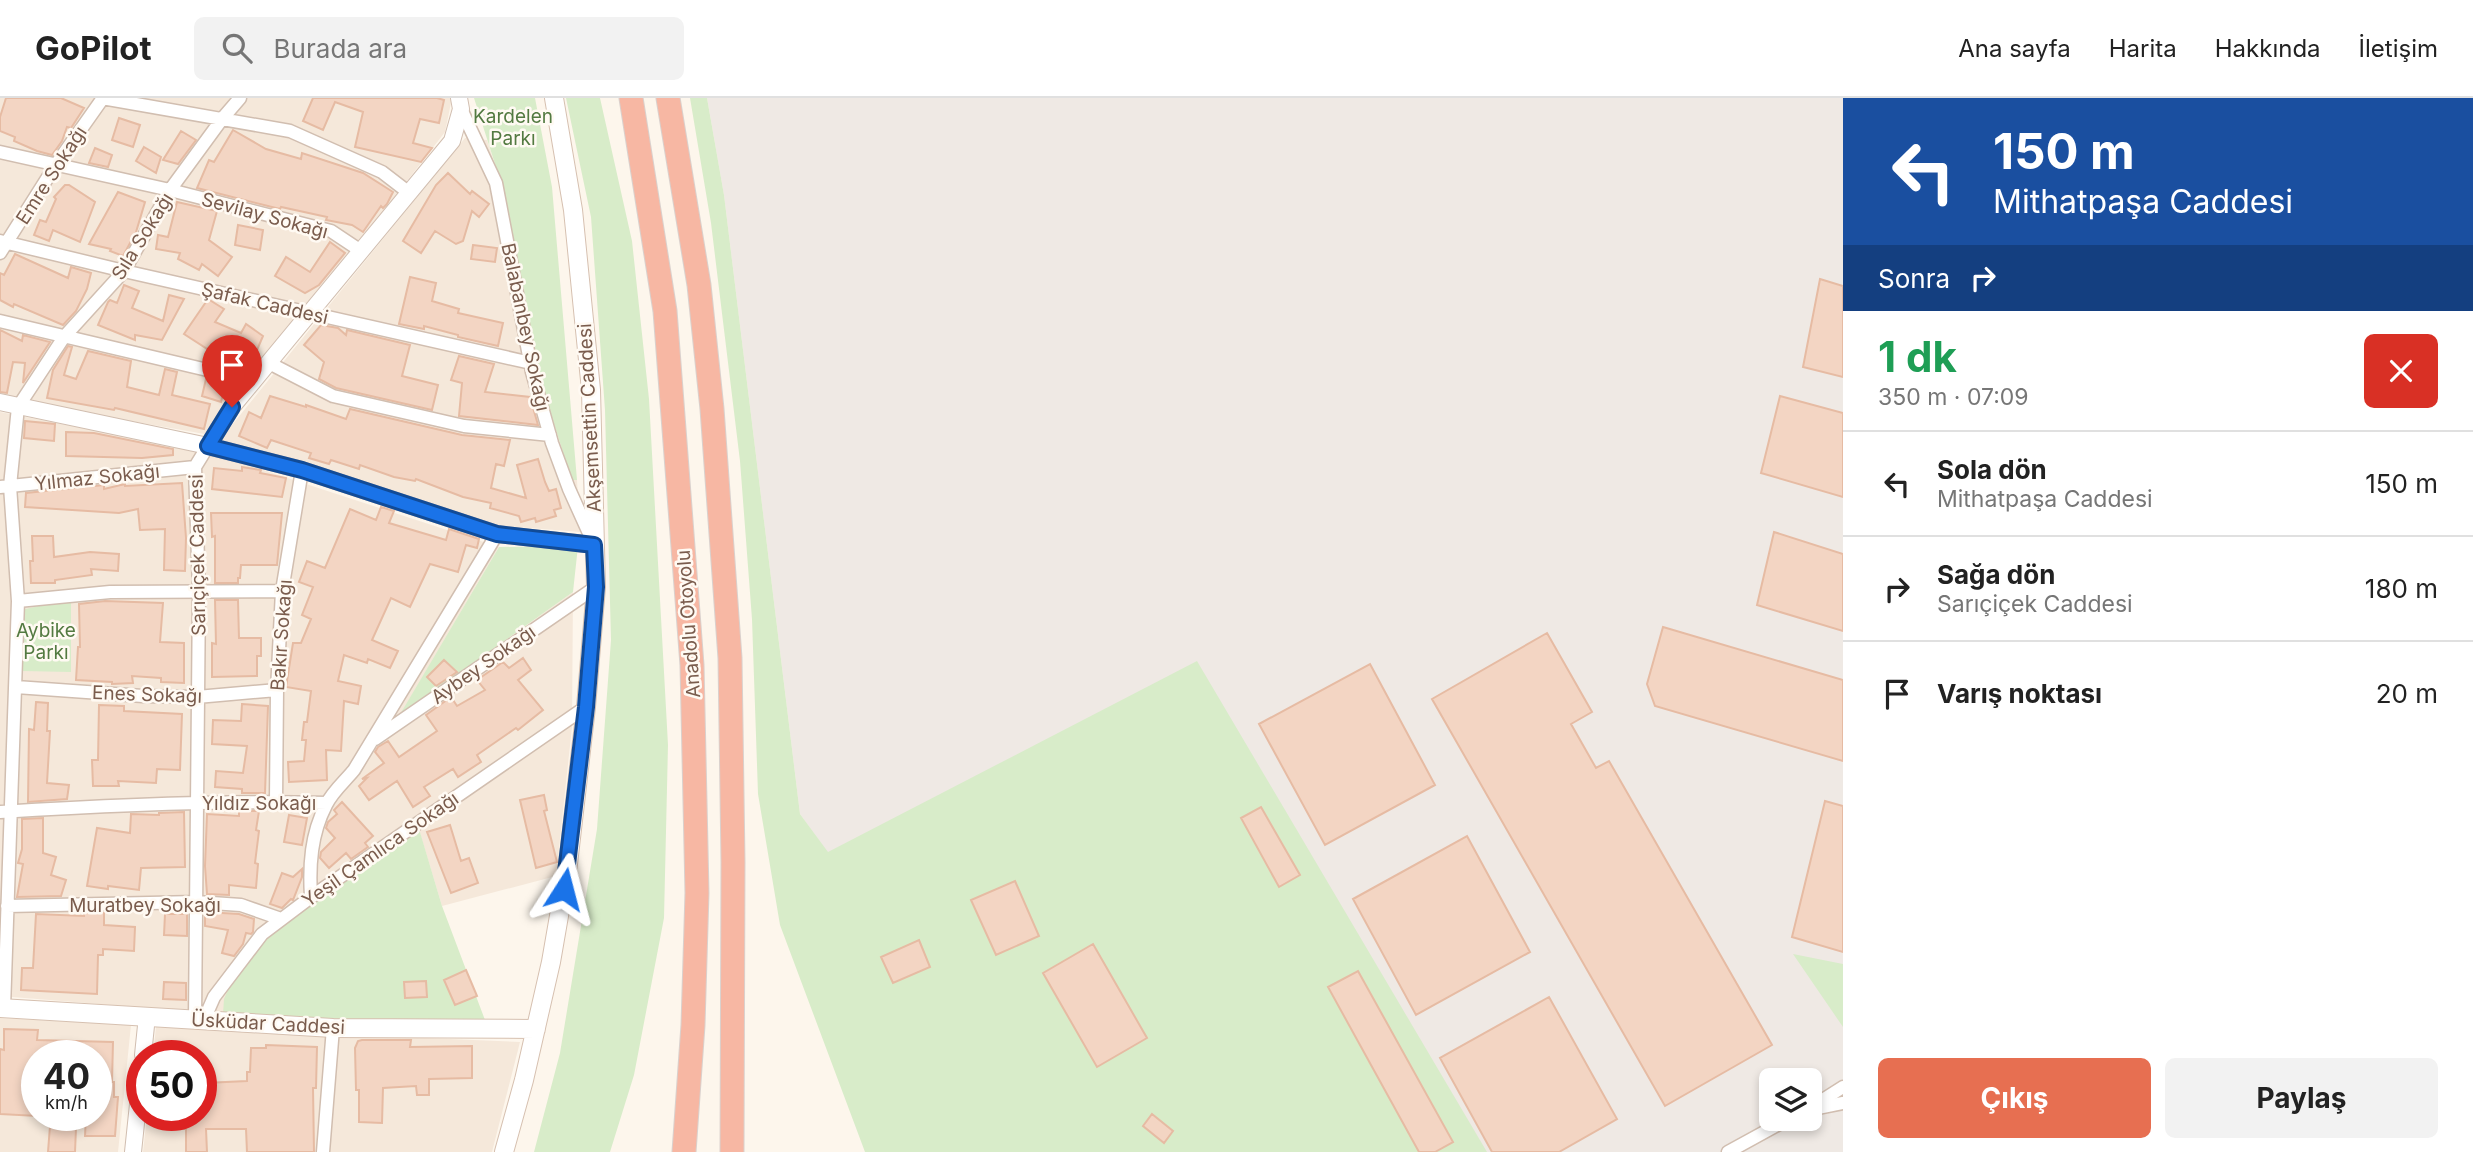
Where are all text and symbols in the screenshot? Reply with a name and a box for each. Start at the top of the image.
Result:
search box [194,17,684,80]
text: GoPilot [35,28,152,68]
icon: search [218,29,256,67]
text: Burada ara [274,33,407,64]
text: Ana sayfa [1958,34,2071,63]
text: Harita [2109,34,2177,63]
text: Hakkında [2215,34,2321,63]
text: İletişim [2359,34,2438,63]
park label: Kardelen Parkı [473,105,553,150]
street label: Emre Sokağı [11,122,92,229]
text: 150 m [1993,122,2135,181]
icon: left [1878,126,1969,217]
text: Mithatpaşa Caddesi [1993,182,2293,221]
street label: Sıla Sokağı [107,188,178,284]
street label: Sevilay Sokağı [199,188,331,243]
street label: Balabanbey Sokağı [496,241,555,413]
icon: right [1964,259,2002,297]
text: Sonra [1878,263,1950,294]
street label: Şafak Caddesi [199,278,331,329]
street label: Akşemsettin Caddesi [573,323,606,513]
text: 1 dk [1878,331,1957,382]
button: close [2364,334,2438,408]
pin [202,335,262,407]
icon: arrive [213,346,251,384]
text: 350 m · 07:09 [1878,383,2029,411]
text: Sola dön [1937,454,2047,485]
street label: Yılmaz Sokağı [33,459,161,496]
icon: left [1878,465,1916,503]
text: 150 m [2365,468,2438,499]
street label: Sarıçiçek Caddesi [185,474,210,636]
text: Mithatpaşa Caddesi [1937,485,2153,513]
street label: Anadolu Otoyolu [672,549,705,699]
text: Sağa dön [1937,559,2055,590]
icon: right [1878,570,1916,608]
text: 180 m [2365,573,2438,604]
street label: Bakır Sokağı [266,579,297,691]
text: Sarıçiçek Caddesi [1937,590,2133,618]
park label: Aybike Parkı [16,619,76,664]
street label: Aybey Sokağı [427,620,540,709]
icon: arrive [1878,675,1916,713]
text: Varış noktası [1937,678,2102,709]
text: 20 m [2376,678,2438,709]
street label: Enes Sokağı [92,681,202,708]
street label: Yeşil Çamlıca Sokağı [298,787,463,912]
street label: Yıldız Sokağı [202,792,316,815]
position arrow [527,852,601,926]
street label: Muratbey Sokağı [69,894,221,917]
street label: Üsküdar Caddesi [190,1008,346,1039]
speed limit sign: 50 [126,1040,217,1131]
text: 40 [43,1055,90,1097]
button: Çıkış [1878,1058,2151,1138]
button: Paylaş [2165,1058,2438,1138]
map controls [1759,1068,1822,1131]
button: layers [1759,1068,1822,1131]
text: km/h [45,1092,88,1113]

